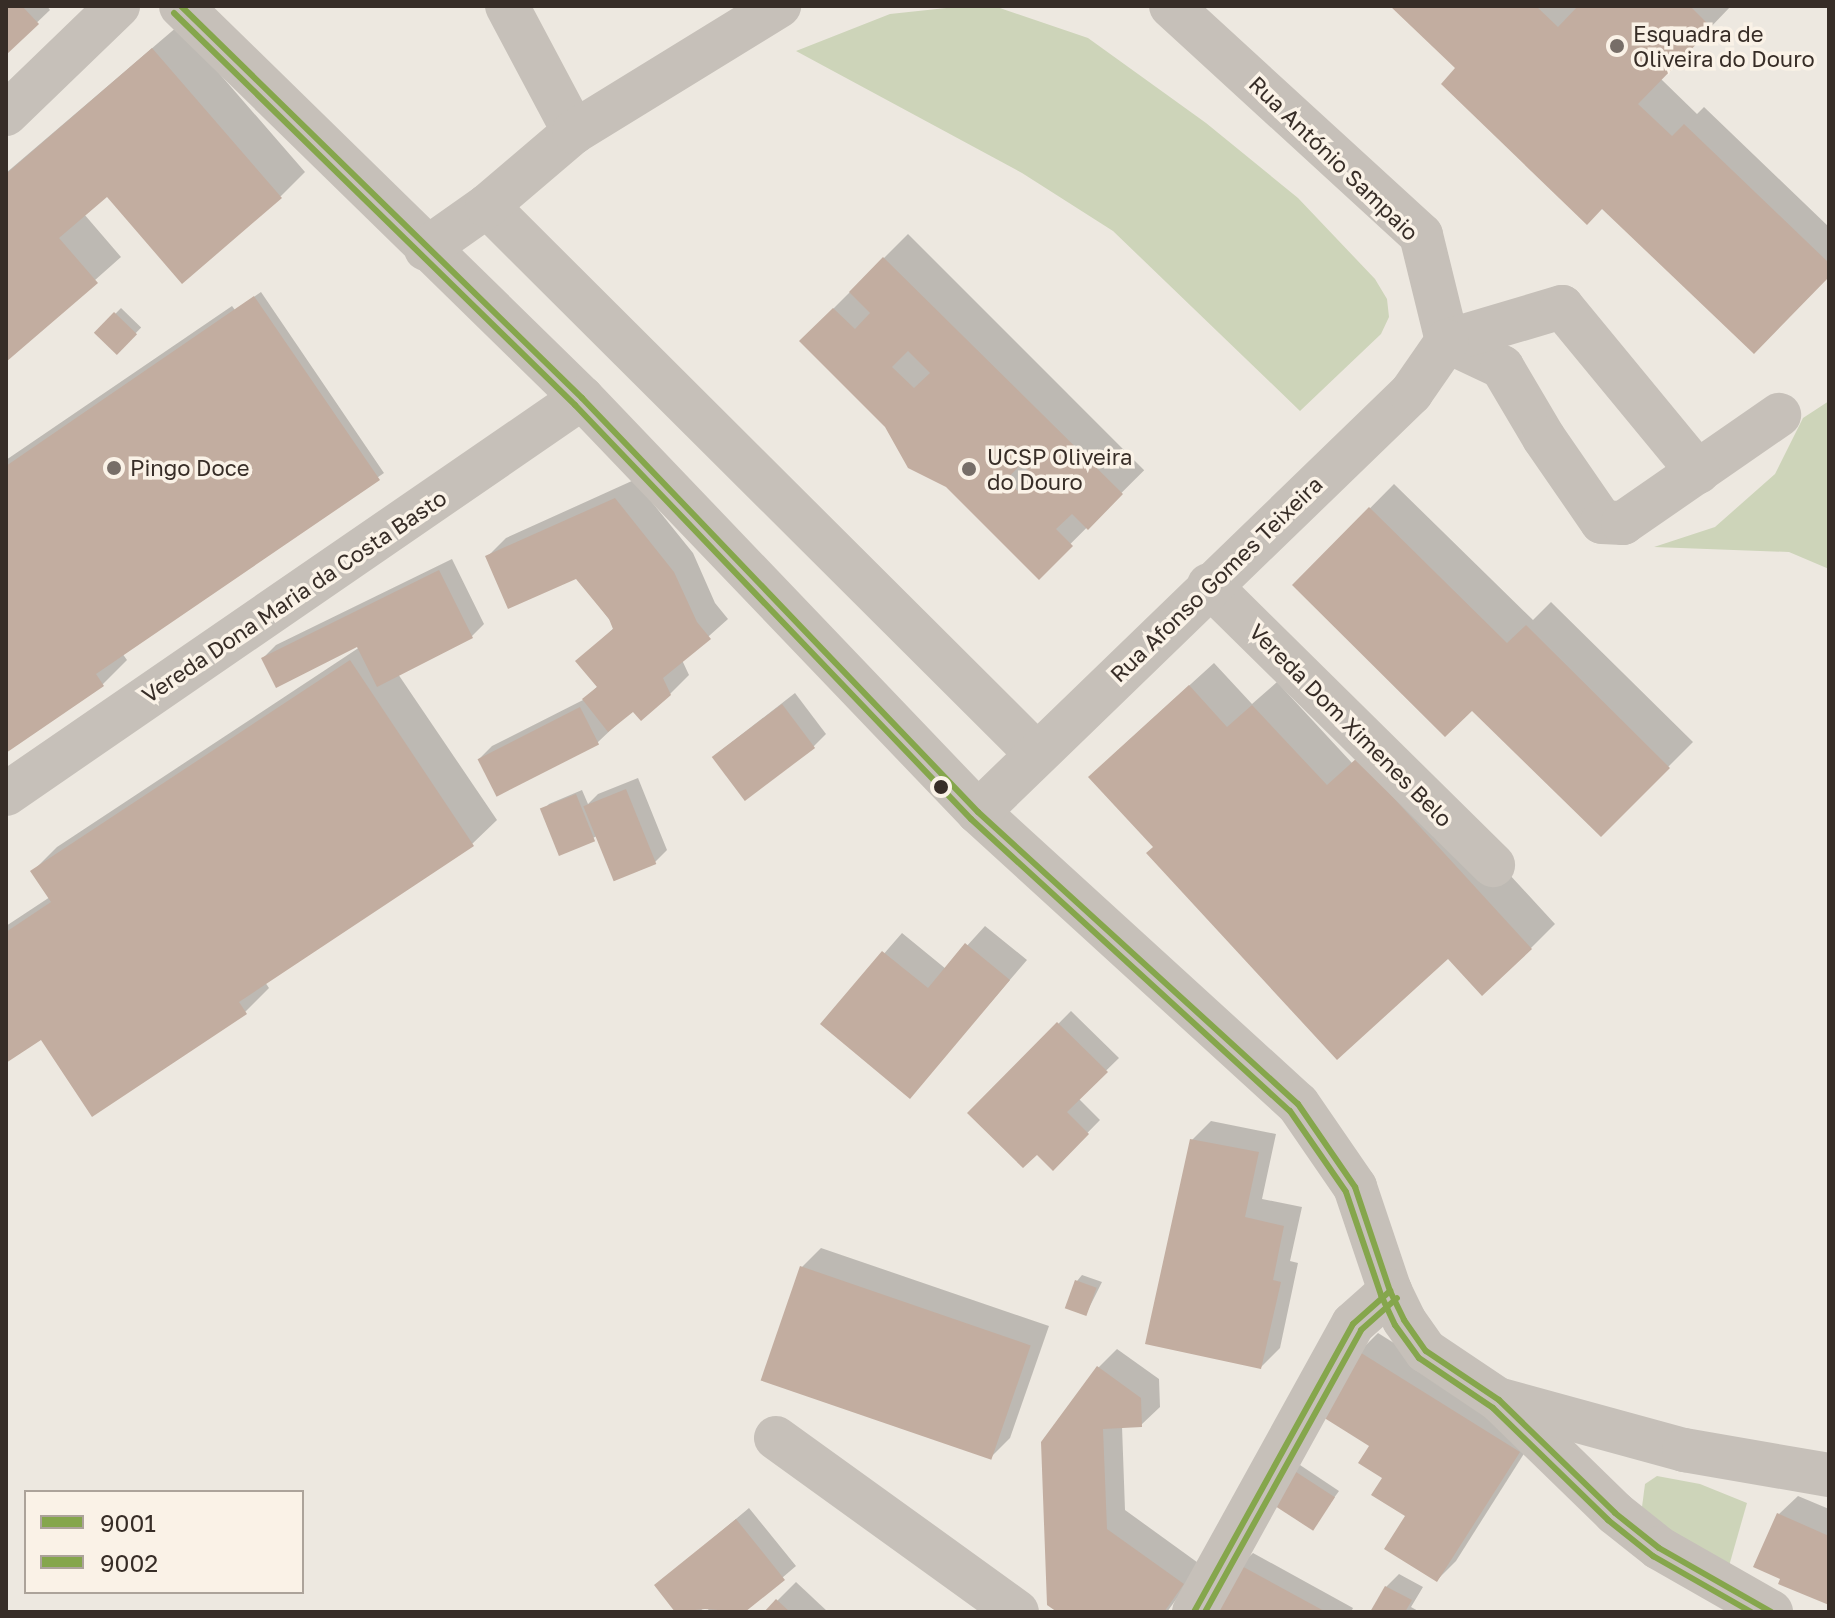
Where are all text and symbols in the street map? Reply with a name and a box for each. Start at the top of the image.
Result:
place label: Esquadra de Oliveira do Douro [1633,20,1815,72]
marker: Esquadra de Oliveira do Douro [1608,37,1626,55]
street label: Rua António Sampaio [1244,70,1424,246]
place label: UCSP Oliveira do Douro [987,443,1133,494]
place label: Pingo Doce [130,455,249,481]
marker: UCSP Oliveira do Douro [958,458,980,480]
marker: Pingo Doce [105,459,123,477]
street label: Rua Afonso Gomes Teixeira [1105,471,1327,687]
street label: Vereda Dona Maria da Costa Basto [137,484,451,708]
street label: Vereda Dom Ximenes Belo [1244,618,1458,832]
unlabelled marker [933,779,949,795]
legend [24,1490,304,1594]
text: 9001 [100,1508,156,1537]
text: 9002 [100,1548,158,1577]

